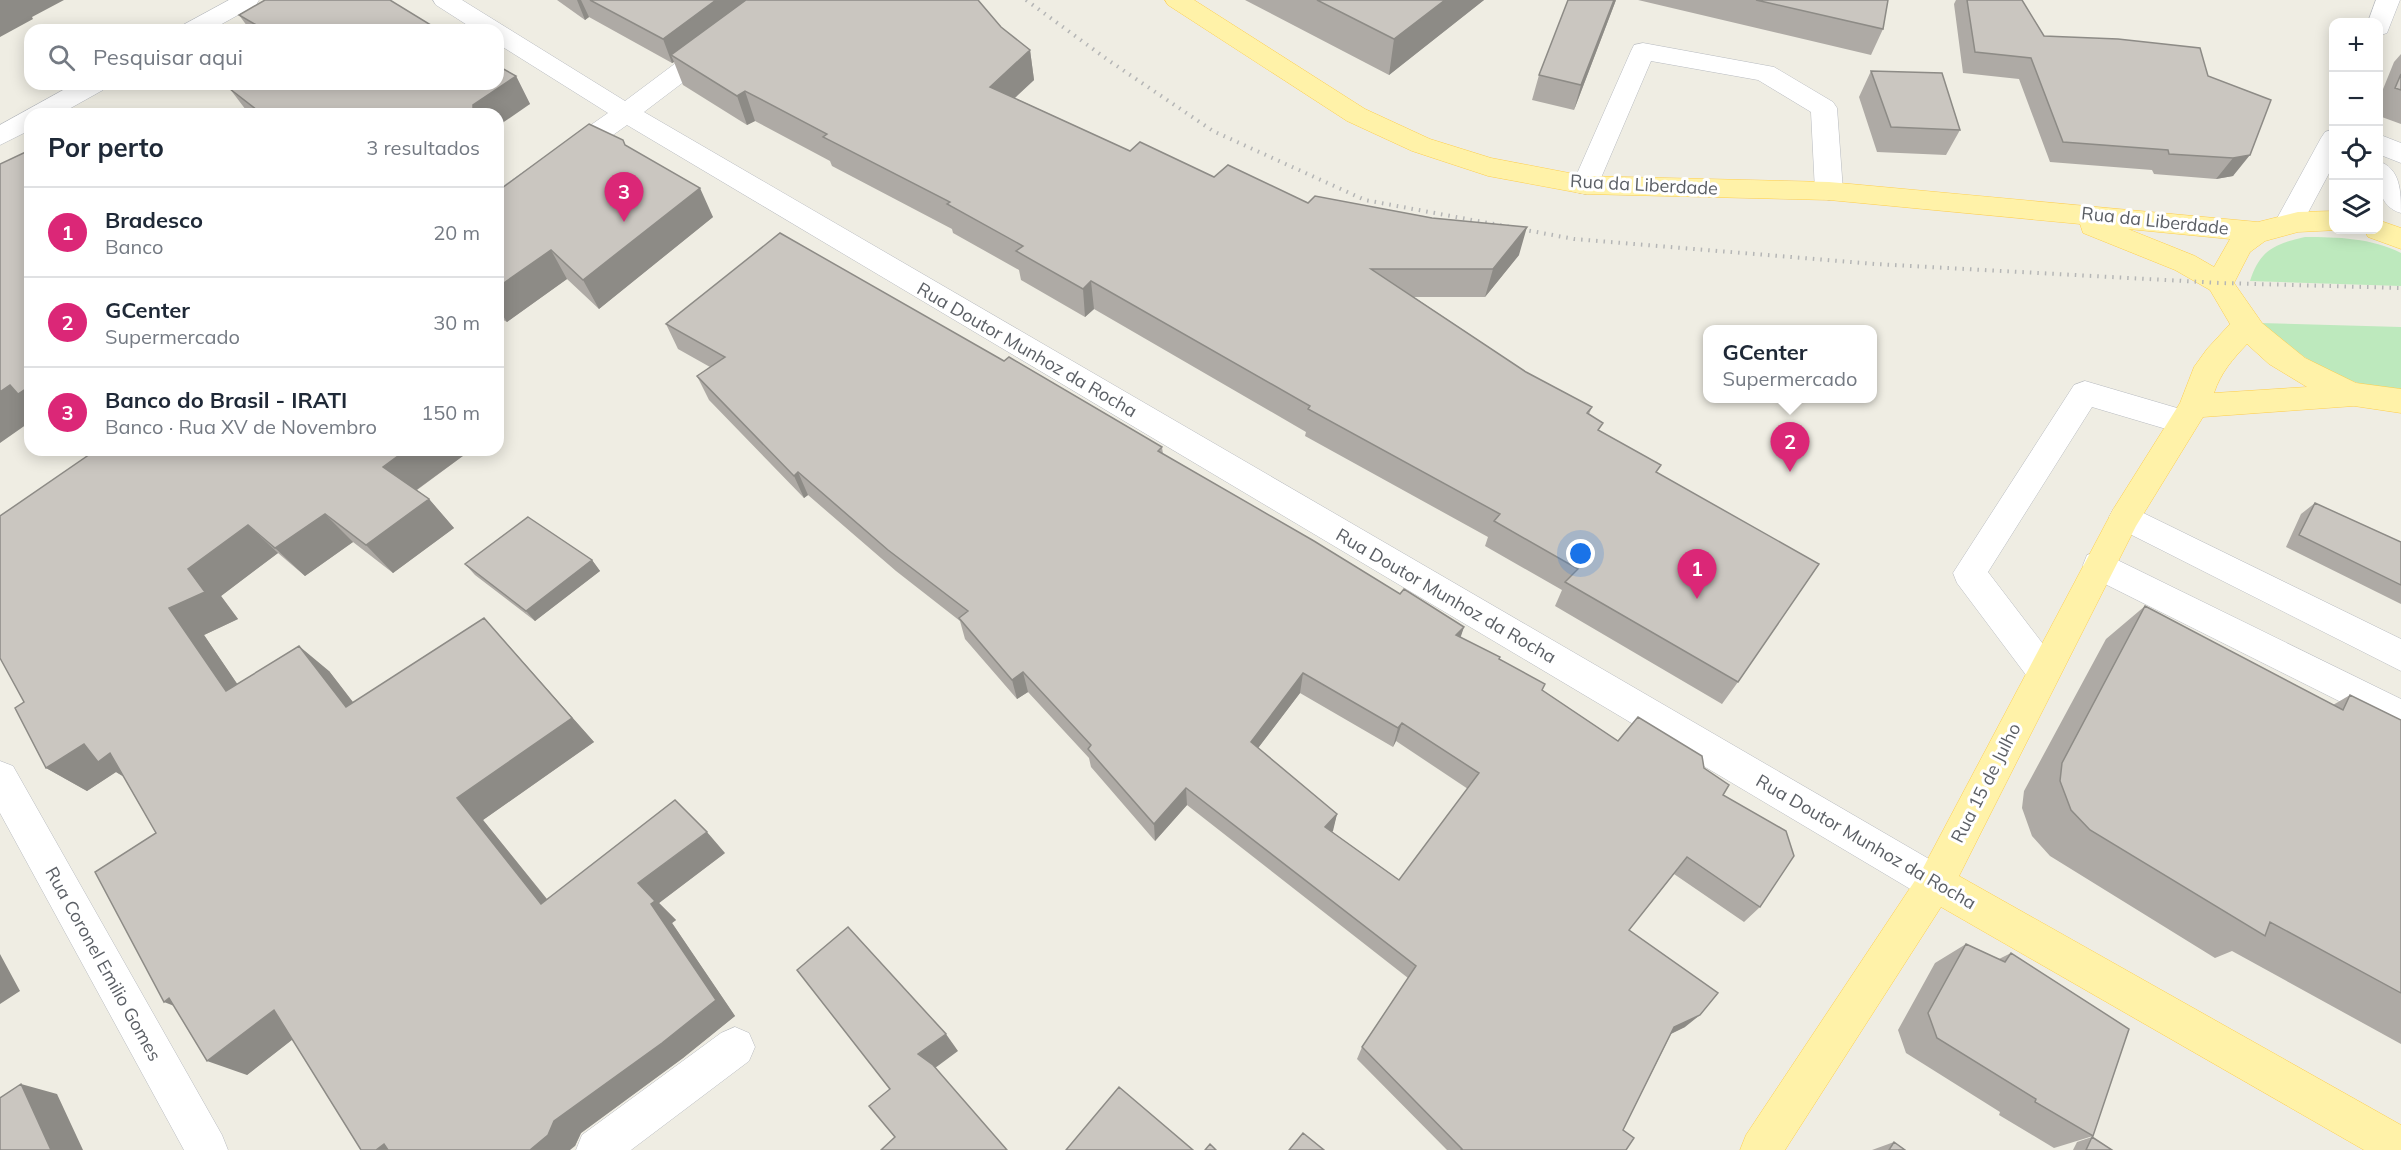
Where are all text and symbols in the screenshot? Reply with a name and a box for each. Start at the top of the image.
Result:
map controls [2329,18,2383,234]
button: + [2329,18,2383,72]
search box [24,24,504,90]
icon: search [45,41,78,74]
text: Pesquisar aqui [93,43,243,71]
button: − [2329,72,2383,126]
button: locate [2329,126,2383,180]
text: Por perto [48,131,164,164]
text: 3 resultados [366,135,480,160]
street label: Rua da Liberdade [1570,169,1718,200]
pin: 3 [604,172,644,222]
button: layers [2329,180,2383,234]
street label: Rua da Liberdade [2080,201,2230,240]
text: Bradesco [105,206,203,234]
text: 1 [62,220,74,245]
text: 20 m [433,220,480,245]
text: Banco [105,234,163,259]
street label: Rua Doutor Munhoz da Rocha [913,277,1141,422]
text: GCenter [105,296,190,324]
text: 2 [62,310,74,335]
text: 30 m [433,310,480,335]
text: Supermercado [105,324,240,349]
popup [1703,325,1877,403]
text: GCenter [1723,338,1807,366]
text: Supermercado [1723,366,1857,391]
text: Banco do Brasil - IRATI [105,386,347,414]
text: 3 [62,400,74,425]
text: 150 m [421,400,480,425]
text: Banco · Rua XV de Novembro [105,414,377,439]
pin: 2 [1770,422,1810,472]
street label: Rua Doutor Munhoz da Rocha [1332,523,1560,668]
your location [1566,539,1595,568]
pin: 1 [1678,550,1716,599]
street label: Rua 15 de Julho [1945,719,2026,847]
street label: Rua Doutor Munhoz da Rocha [1752,769,1980,914]
street label: Rua Coronel Emilio Gomes [40,863,166,1065]

